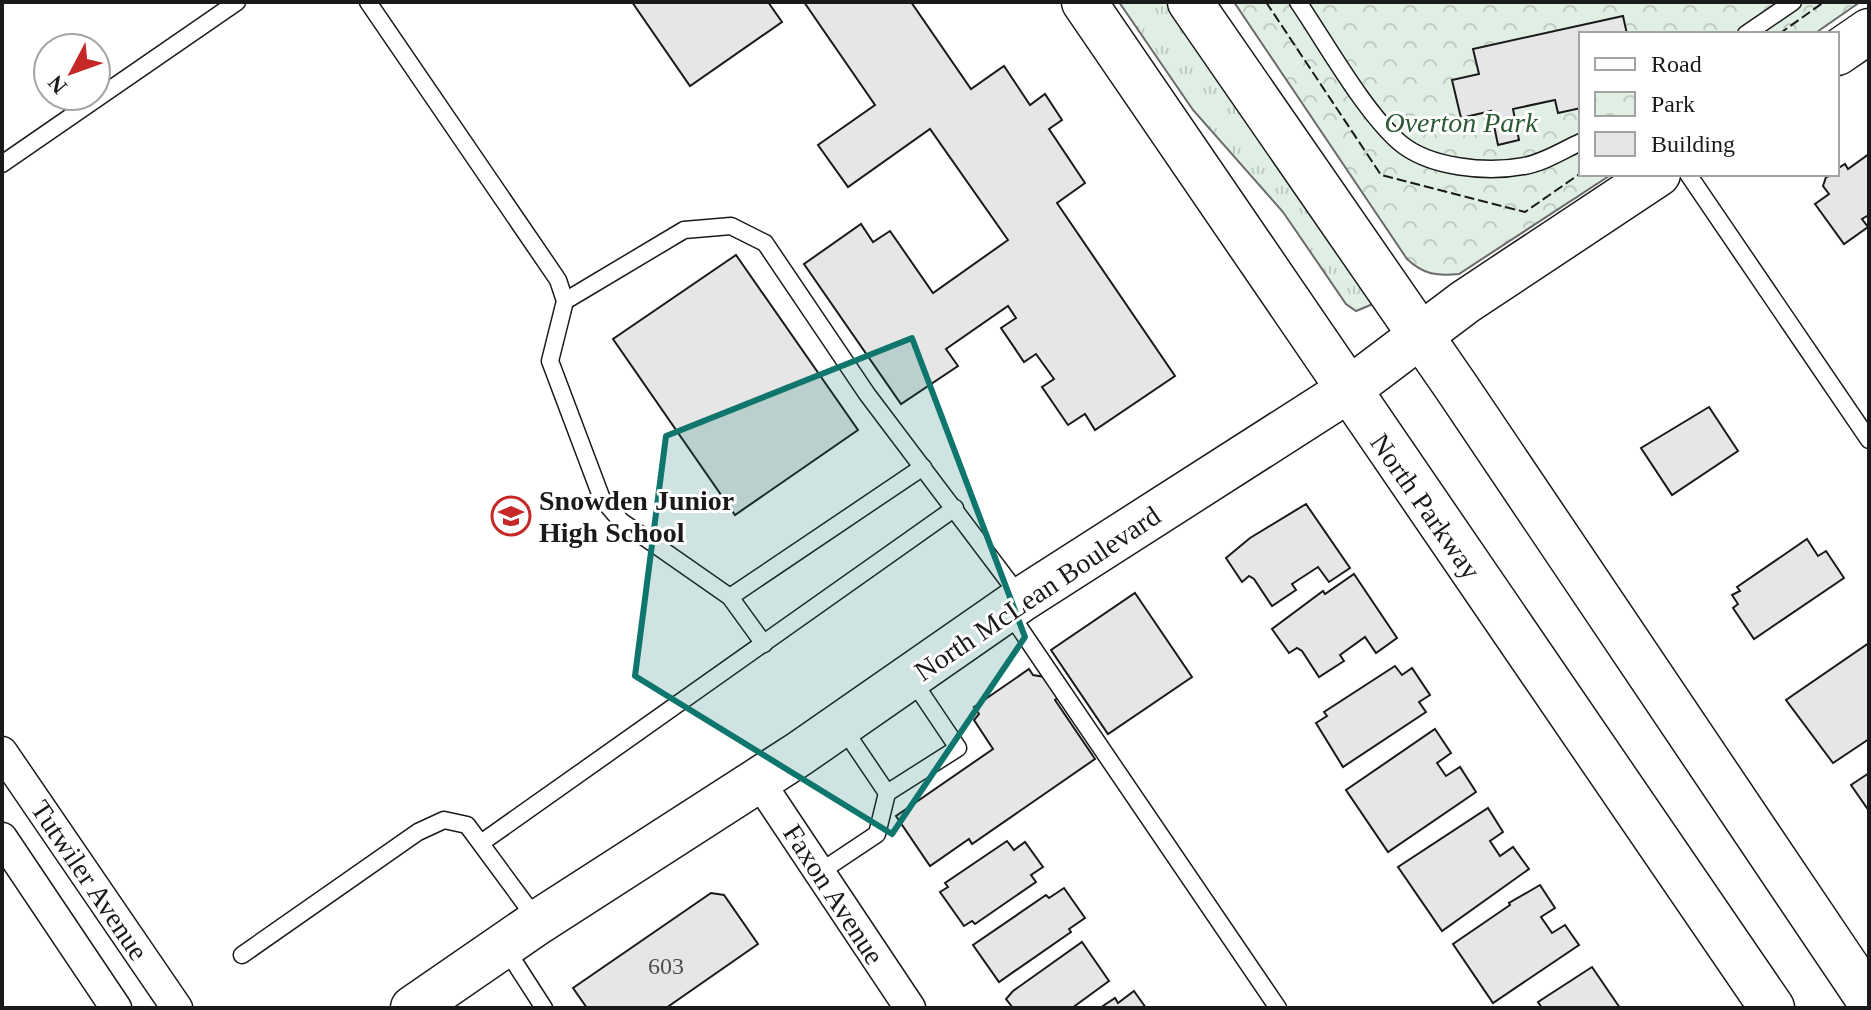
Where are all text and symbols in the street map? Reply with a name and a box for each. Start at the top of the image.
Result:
north arrow [32,32,112,112]
legend [1579,32,1839,176]
text: Road [1651,51,1702,77]
text: N [43,71,72,99]
text: Park [1651,91,1695,117]
park label: Overton Park [1384,107,1538,138]
text: Building [1651,131,1735,157]
street label: North Parkway [1364,428,1487,585]
place label: Snowden Junior High School [539,485,734,548]
school or university icon: Snowden Junior High School [490,495,532,537]
street label: North McLean Boulevard [909,500,1166,687]
street label: Tutwiler Avenue [25,795,154,966]
street label: Faxon Avenue [777,819,890,970]
house number: 603 [648,953,684,979]

